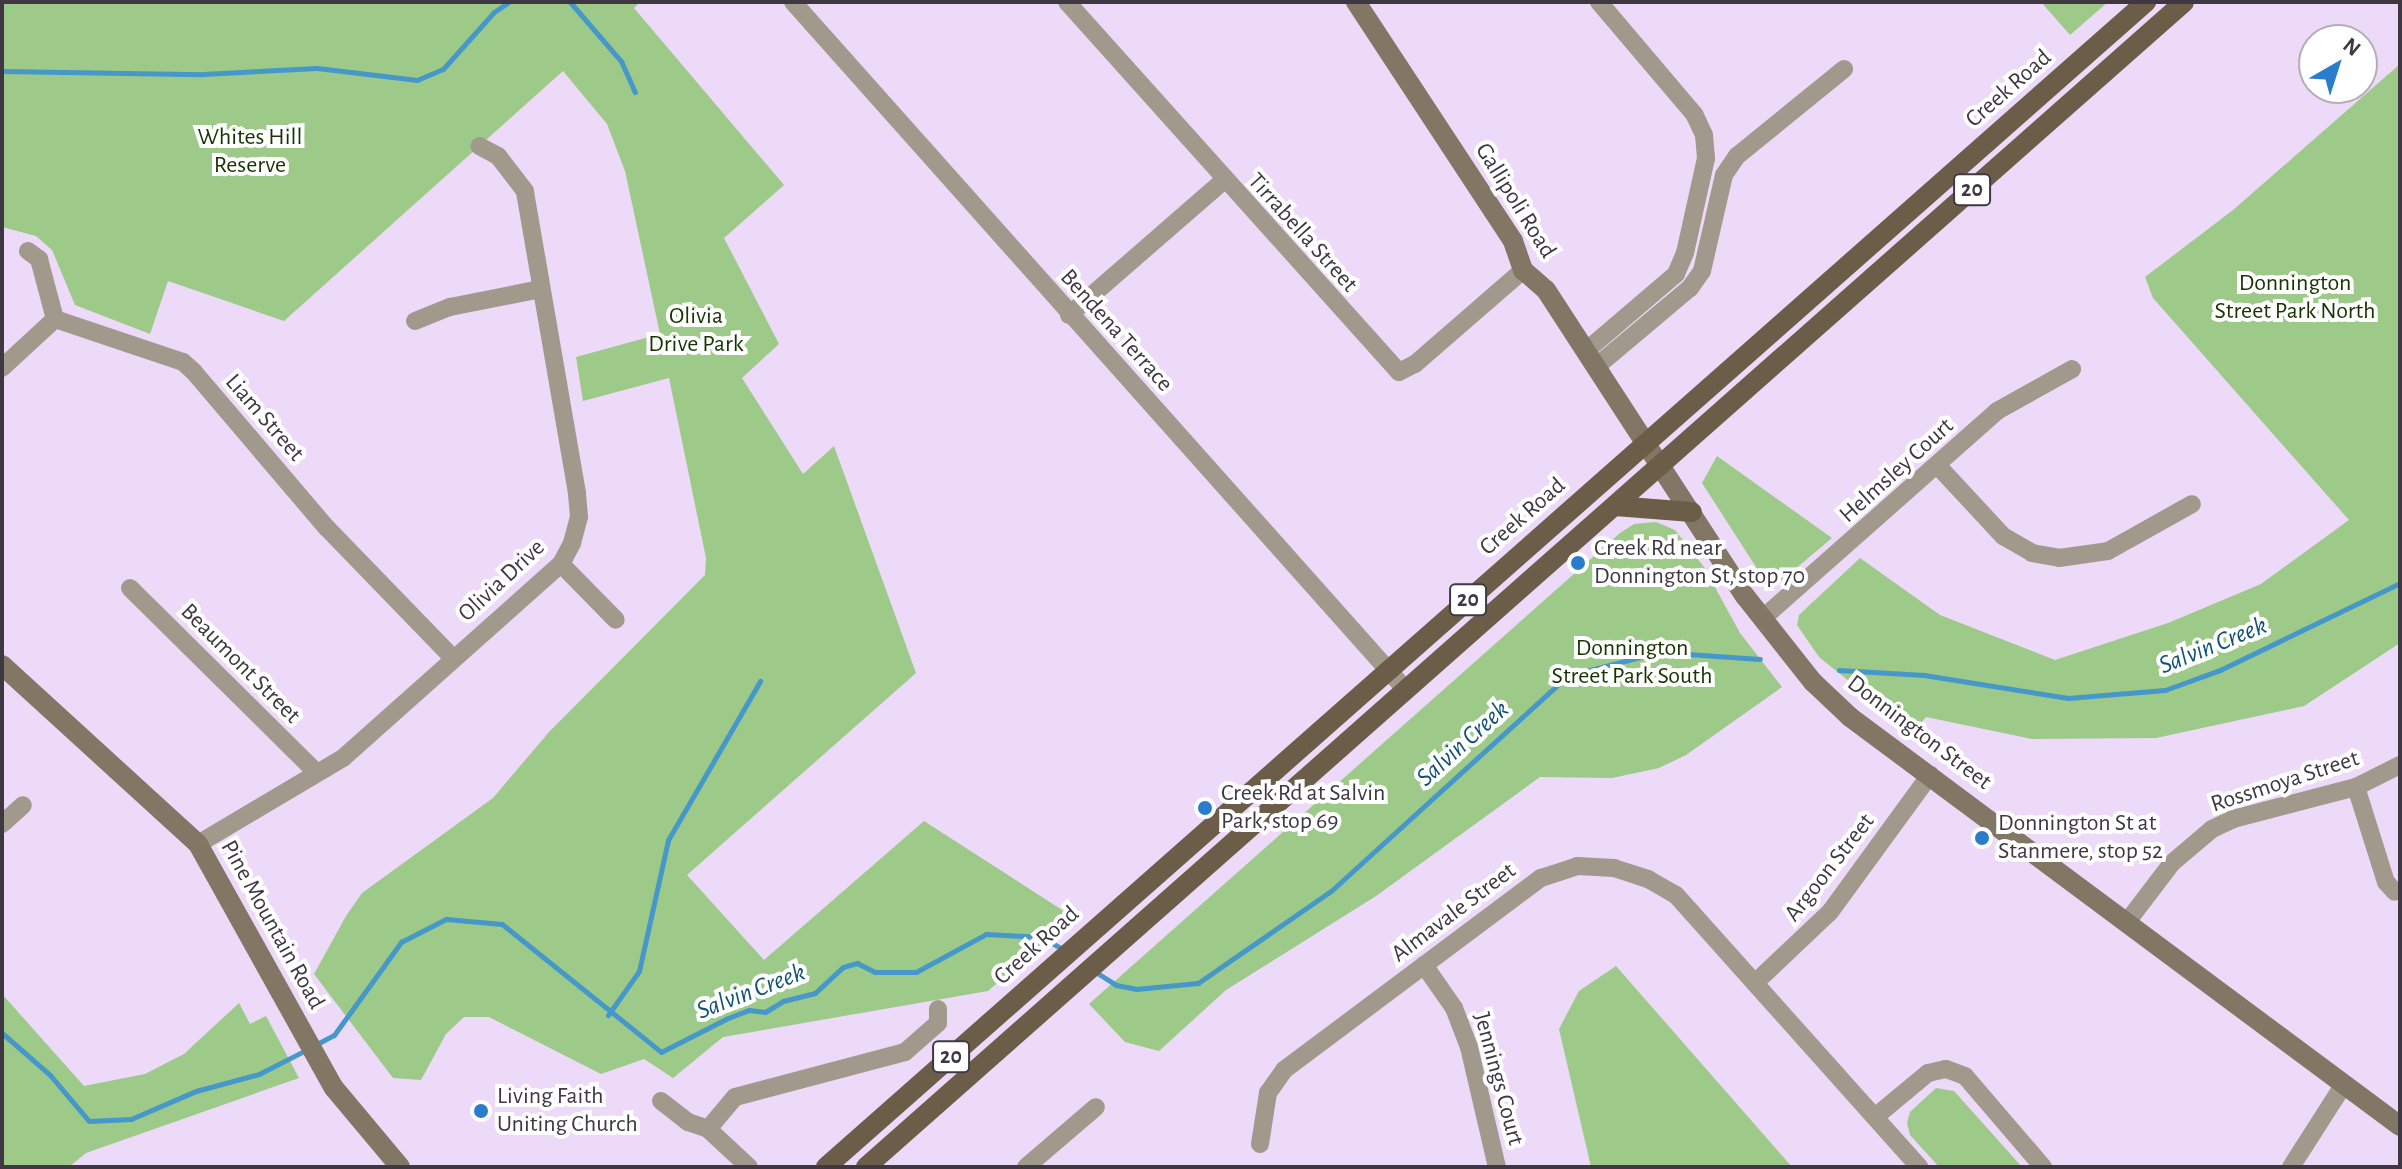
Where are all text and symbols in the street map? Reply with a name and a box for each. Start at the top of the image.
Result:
north arrow [2298,24,2378,104]
text: N [2339,34,2365,60]
street label: Creek Road [1960,44,2058,134]
park label: Whites Hill Reserve [198,124,302,180]
street label: Gallipoli Road [1468,138,1562,264]
street label: Tirrabella Street [1241,167,1363,299]
road number: 20 [1952,172,1992,208]
street label: Bendena Terrace [1053,264,1179,398]
park label: Donnington Street Park North [2214,270,2376,326]
park label: Olivia Drive Park [648,303,744,359]
street label: Liam Street [218,368,310,468]
street label: Helmsley Court [1834,412,1960,530]
street label: Creek Road [1474,472,1572,562]
street label: Olivia Drive [453,534,551,628]
place label: Creek Rd near Donnington St, stop 70 [1594,535,1805,591]
marker: Creek Rd near Donnington St, stop 70 [1569,554,1587,572]
road number: 20 [1448,582,1488,618]
street label: Beaumont Street [174,598,306,730]
water label: Salvin Creek [2154,610,2272,682]
park label: Donnington Street Park South [1552,635,1712,691]
street label: Donnington Street [1841,669,1997,797]
water label: Salvin Creek [1410,694,1516,794]
street label: Rossmoya Street [2207,745,2363,819]
place label: Creek Rd at Salvin Park, stop 69 [1221,780,1385,836]
marker: Creek Rd at Salvin Park, stop 69 [1196,799,1214,817]
street label: Argoon Street [1779,808,1881,928]
place label: Donnington St at Stanmere, stop 52 [1998,810,2163,866]
marker: Donnington St at Stanmere, stop 52 [1973,829,1991,847]
street label: Pine Mountain Road [214,835,330,1015]
street label: Almavale Street [1386,857,1522,969]
street label: Creek Road [989,900,1085,992]
water label: Salvin Creek [692,957,810,1027]
street label: Jennings Court [1466,1009,1530,1149]
road number: 20 [931,1039,971,1075]
place label: Living Faith Uniting Church [497,1083,638,1139]
marker: Living Faith Uniting Church [472,1102,490,1120]

